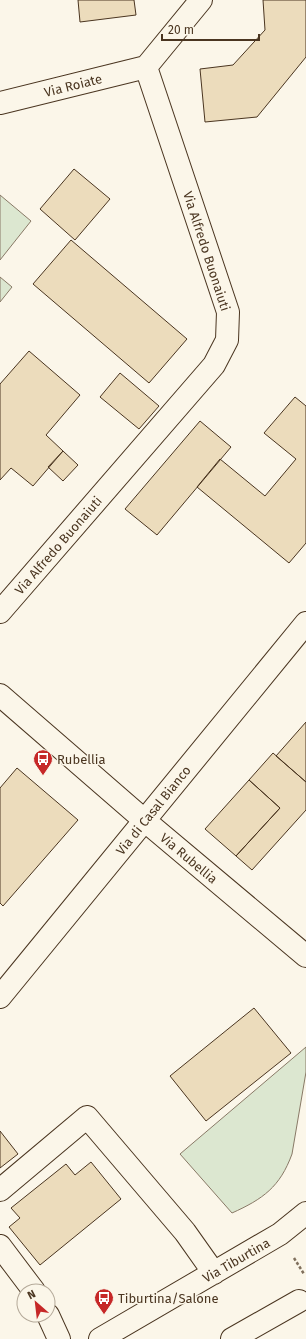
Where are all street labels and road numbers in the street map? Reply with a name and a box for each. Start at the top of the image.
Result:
street label: Via Roiate [43,71,104,100]
street label: Via Alfredo Buonaiuti [180,189,233,313]
street label: Via Alfredo Buonaiuti [12,493,105,597]
street label: Via di Casal Bianco [113,763,194,858]
street label: Via Rubellia [157,830,220,887]
street label: Via Tiburtina [200,1235,273,1286]

